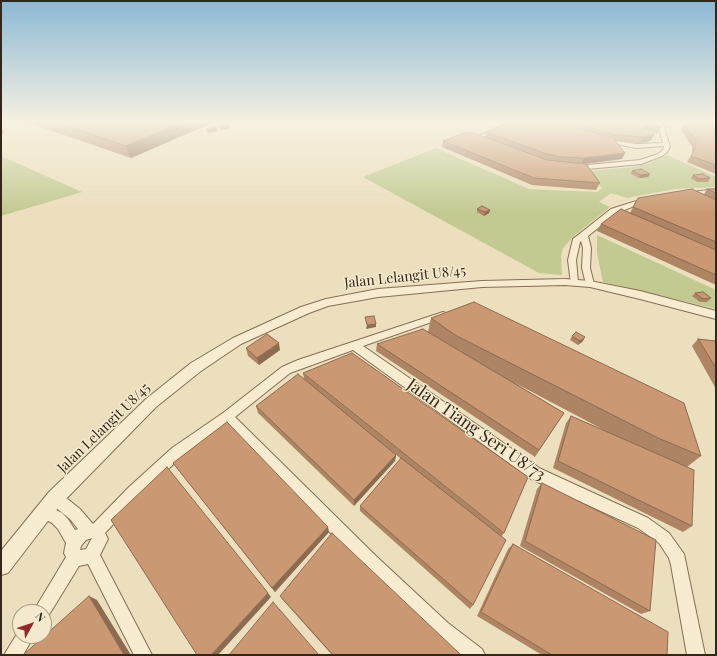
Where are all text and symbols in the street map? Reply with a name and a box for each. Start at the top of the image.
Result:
street label: Jalan Lelangit U8/45 [343,262,467,292]
street label: Jalan Tiang Seri U8/73 [403,374,549,486]
street label: Jalan Lelangit U8/45 [54,379,154,477]
north arrow [12,604,52,644]
text: N [33,609,49,624]

